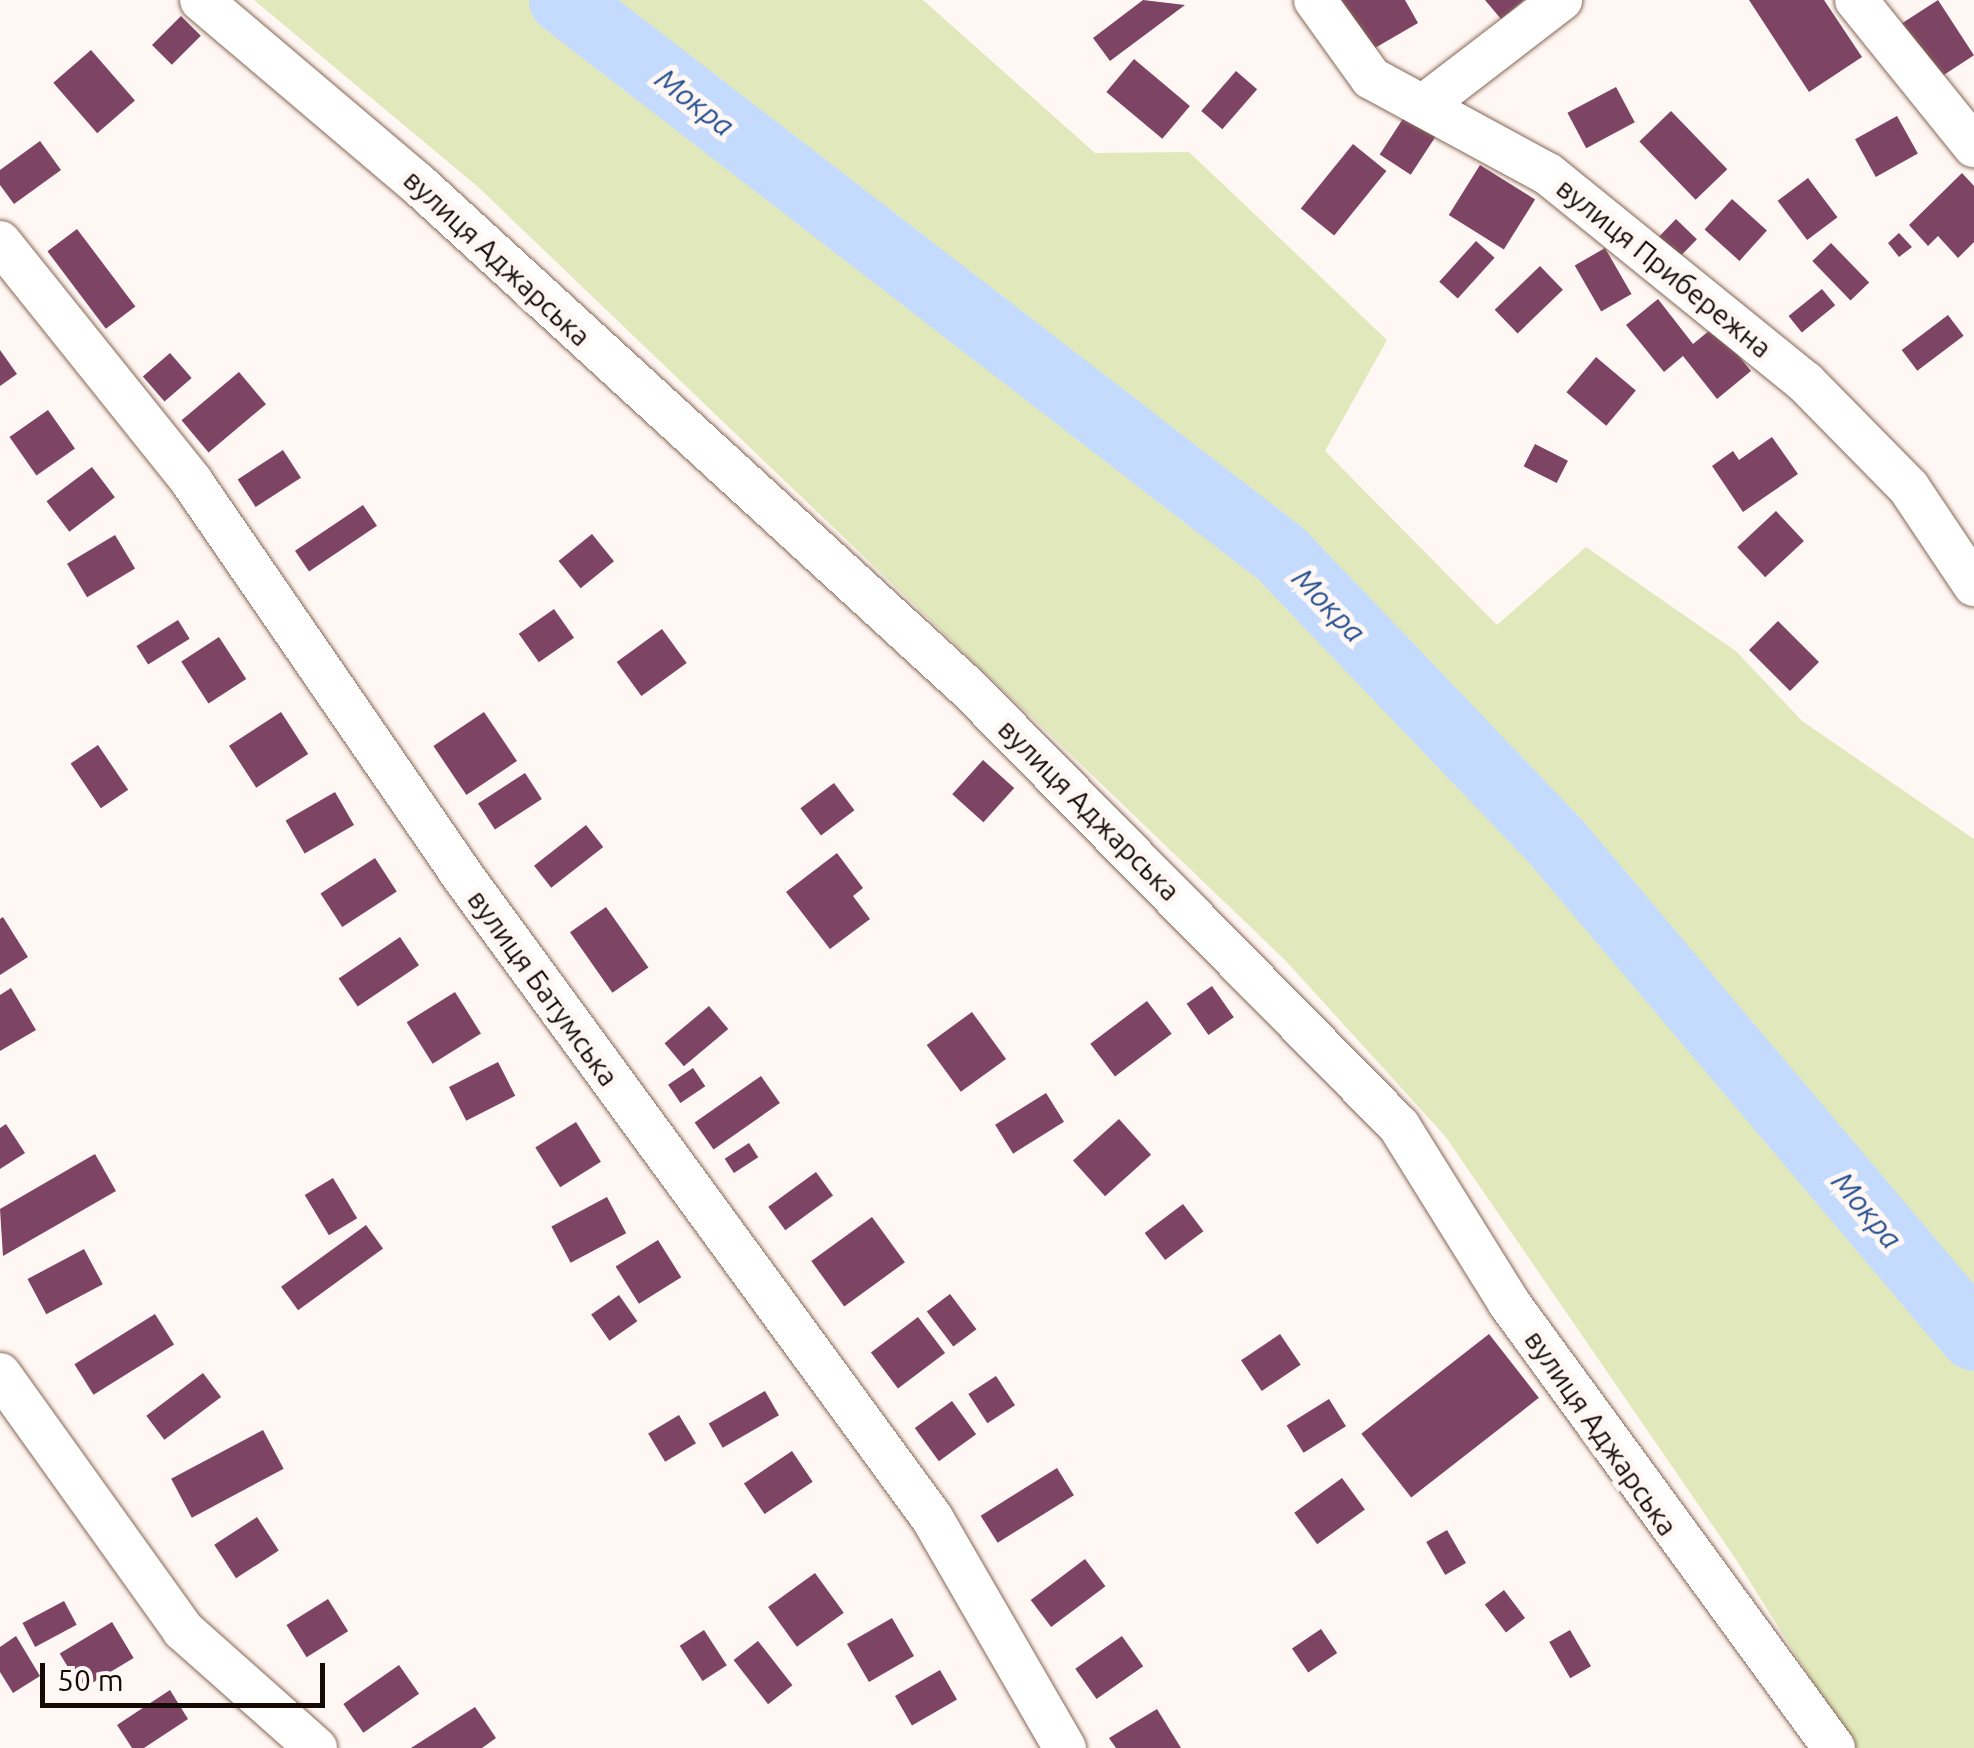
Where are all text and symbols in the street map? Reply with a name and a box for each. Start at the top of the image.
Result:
water label: Мокра [649,60,741,144]
street label: вулиця Аджарська [397,163,597,353]
street label: вулиця Прибережна [1550,171,1778,365]
water label: Мокра [1285,560,1373,650]
street label: вулиця Аджарська [991,712,1187,908]
street label: вулиця Батумська [461,883,625,1093]
water label: Мокра [1824,1164,1910,1256]
street label: вулиця Аджарська [1518,1324,1684,1542]
scale bar [45,1643,330,1705]
text: 50 m [57,1663,124,1697]

